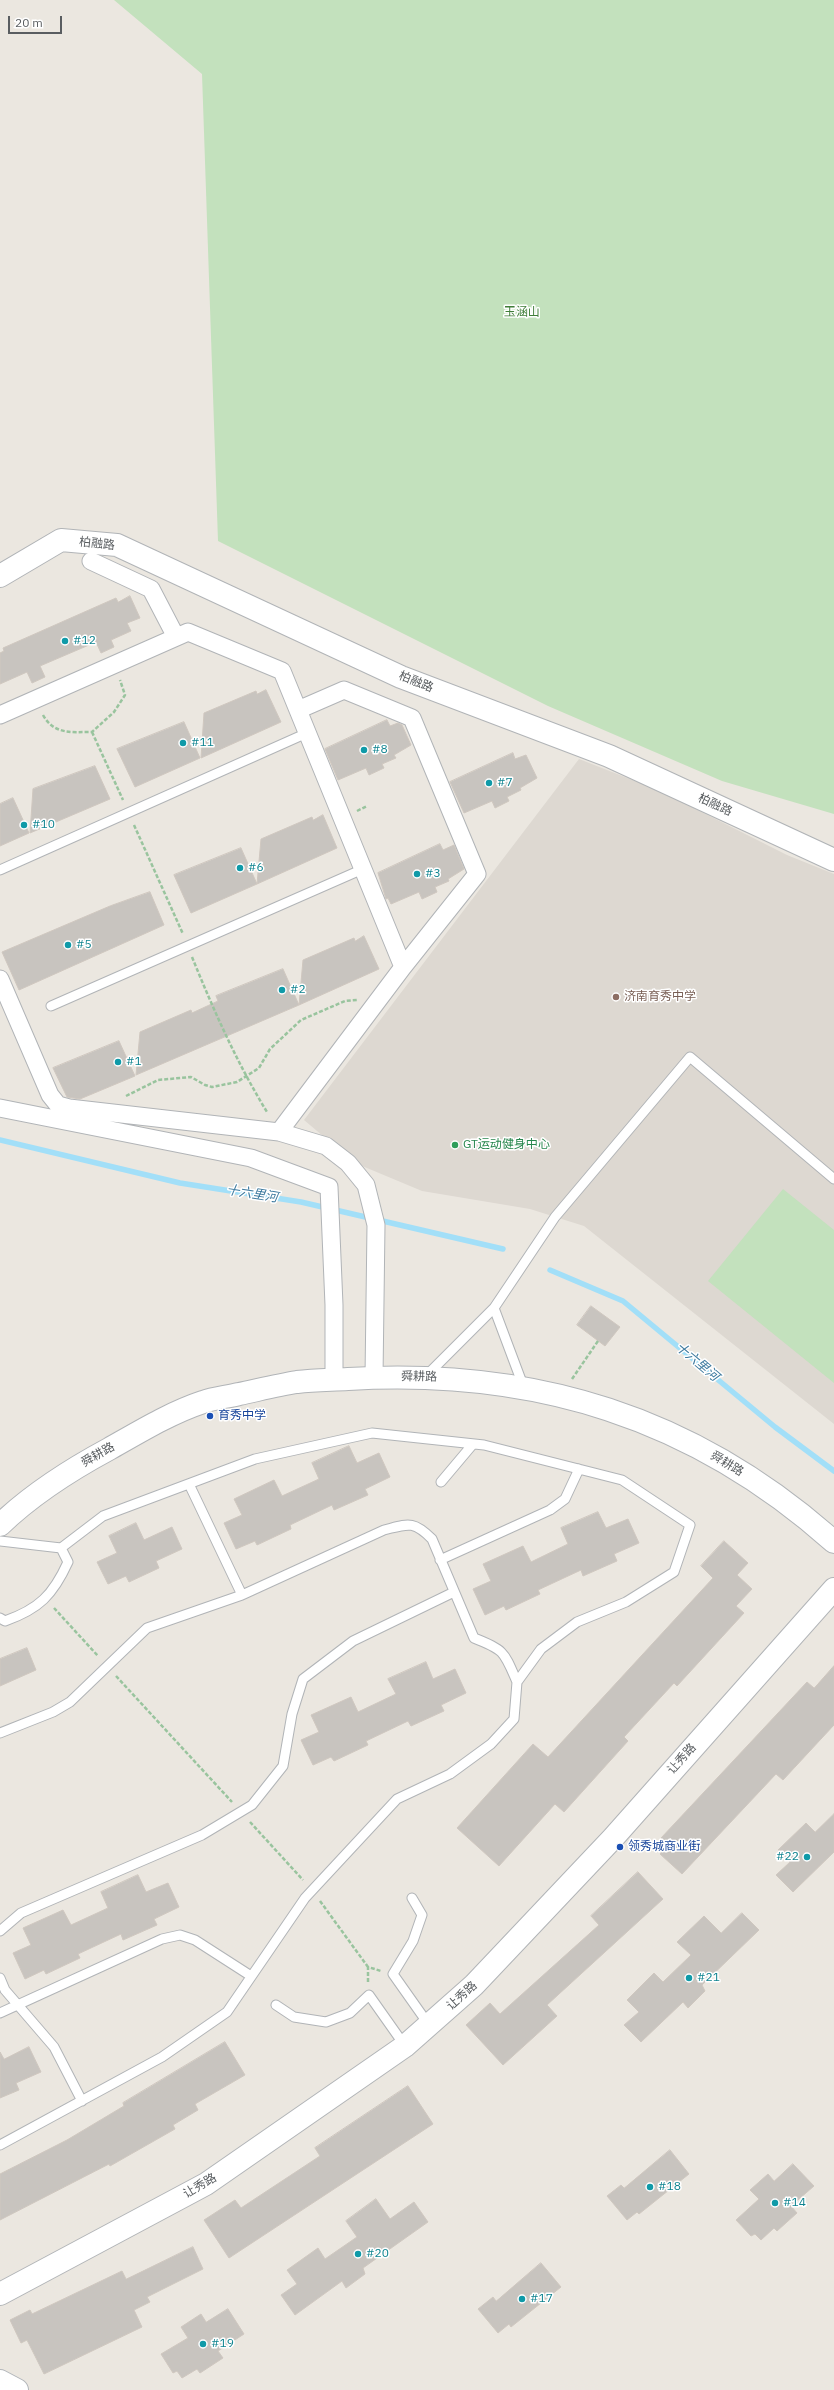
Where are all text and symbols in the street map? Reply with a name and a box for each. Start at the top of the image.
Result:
scale bar [10,8,64,34]
text: 20 m [15,15,43,30]
park label: 玉涵山 [504,306,540,320]
street label: 柏融路 [78,535,116,553]
place label: #12 [73,634,96,648]
marker: #12 [60,636,70,646]
street label: 柏融路 [397,669,435,695]
place label: #11 [191,736,214,750]
marker: #11 [178,738,188,748]
place label: #8 [372,743,388,757]
marker: #8 [359,745,369,755]
place label: #7 [497,776,513,790]
marker: #7 [484,778,494,788]
street label: 柏融路 [696,791,734,819]
place label: #10 [32,818,55,832]
marker: #10 [19,820,29,830]
place label: #6 [248,861,264,875]
marker: #6 [235,863,245,873]
place label: #3 [425,867,441,881]
marker: #3 [412,869,422,879]
place label: #5 [76,938,92,952]
marker: #5 [63,940,73,950]
place label: #2 [290,983,306,997]
marker: #2 [277,985,287,995]
place label: 济南育秀中学 [624,990,696,1004]
marker: 济南育秀中学 [611,992,621,1002]
place label: #1 [126,1055,142,1069]
marker: #1 [113,1057,123,1067]
place label: GT运动健身中心 [463,1138,550,1152]
marker: GT运动健身中心 [450,1140,460,1150]
water label: 十六里河 [225,1182,279,1206]
water label: 十六里河 [672,1339,722,1385]
street label: 舜耕路 [401,1369,437,1385]
place label: 育秀中学 [218,1409,266,1423]
marker: 育秀中学 [205,1411,215,1421]
street label: 舜耕路 [79,1440,117,1470]
street label: 舜耕路 [708,1449,746,1479]
street label: 让秀路 [665,1741,699,1777]
place label: 领秀城商业街 [628,1840,700,1854]
marker: 领秀城商业街 [615,1842,625,1852]
place label: #22 [776,1850,799,1864]
marker: #22 [802,1852,812,1862]
place label: #21 [697,1971,720,1985]
marker: #21 [684,1973,694,1983]
street label: 让秀路 [444,1979,480,2013]
street label: 让秀路 [181,2171,219,2201]
place label: #18 [658,2180,681,2194]
marker: #18 [645,2182,655,2192]
place label: #14 [783,2196,806,2210]
marker: #14 [770,2198,780,2208]
place label: #20 [366,2247,389,2261]
marker: #20 [353,2249,363,2259]
place label: #17 [530,2292,553,2306]
marker: #17 [517,2294,527,2304]
place label: #19 [211,2337,234,2351]
marker: #19 [198,2339,208,2349]

